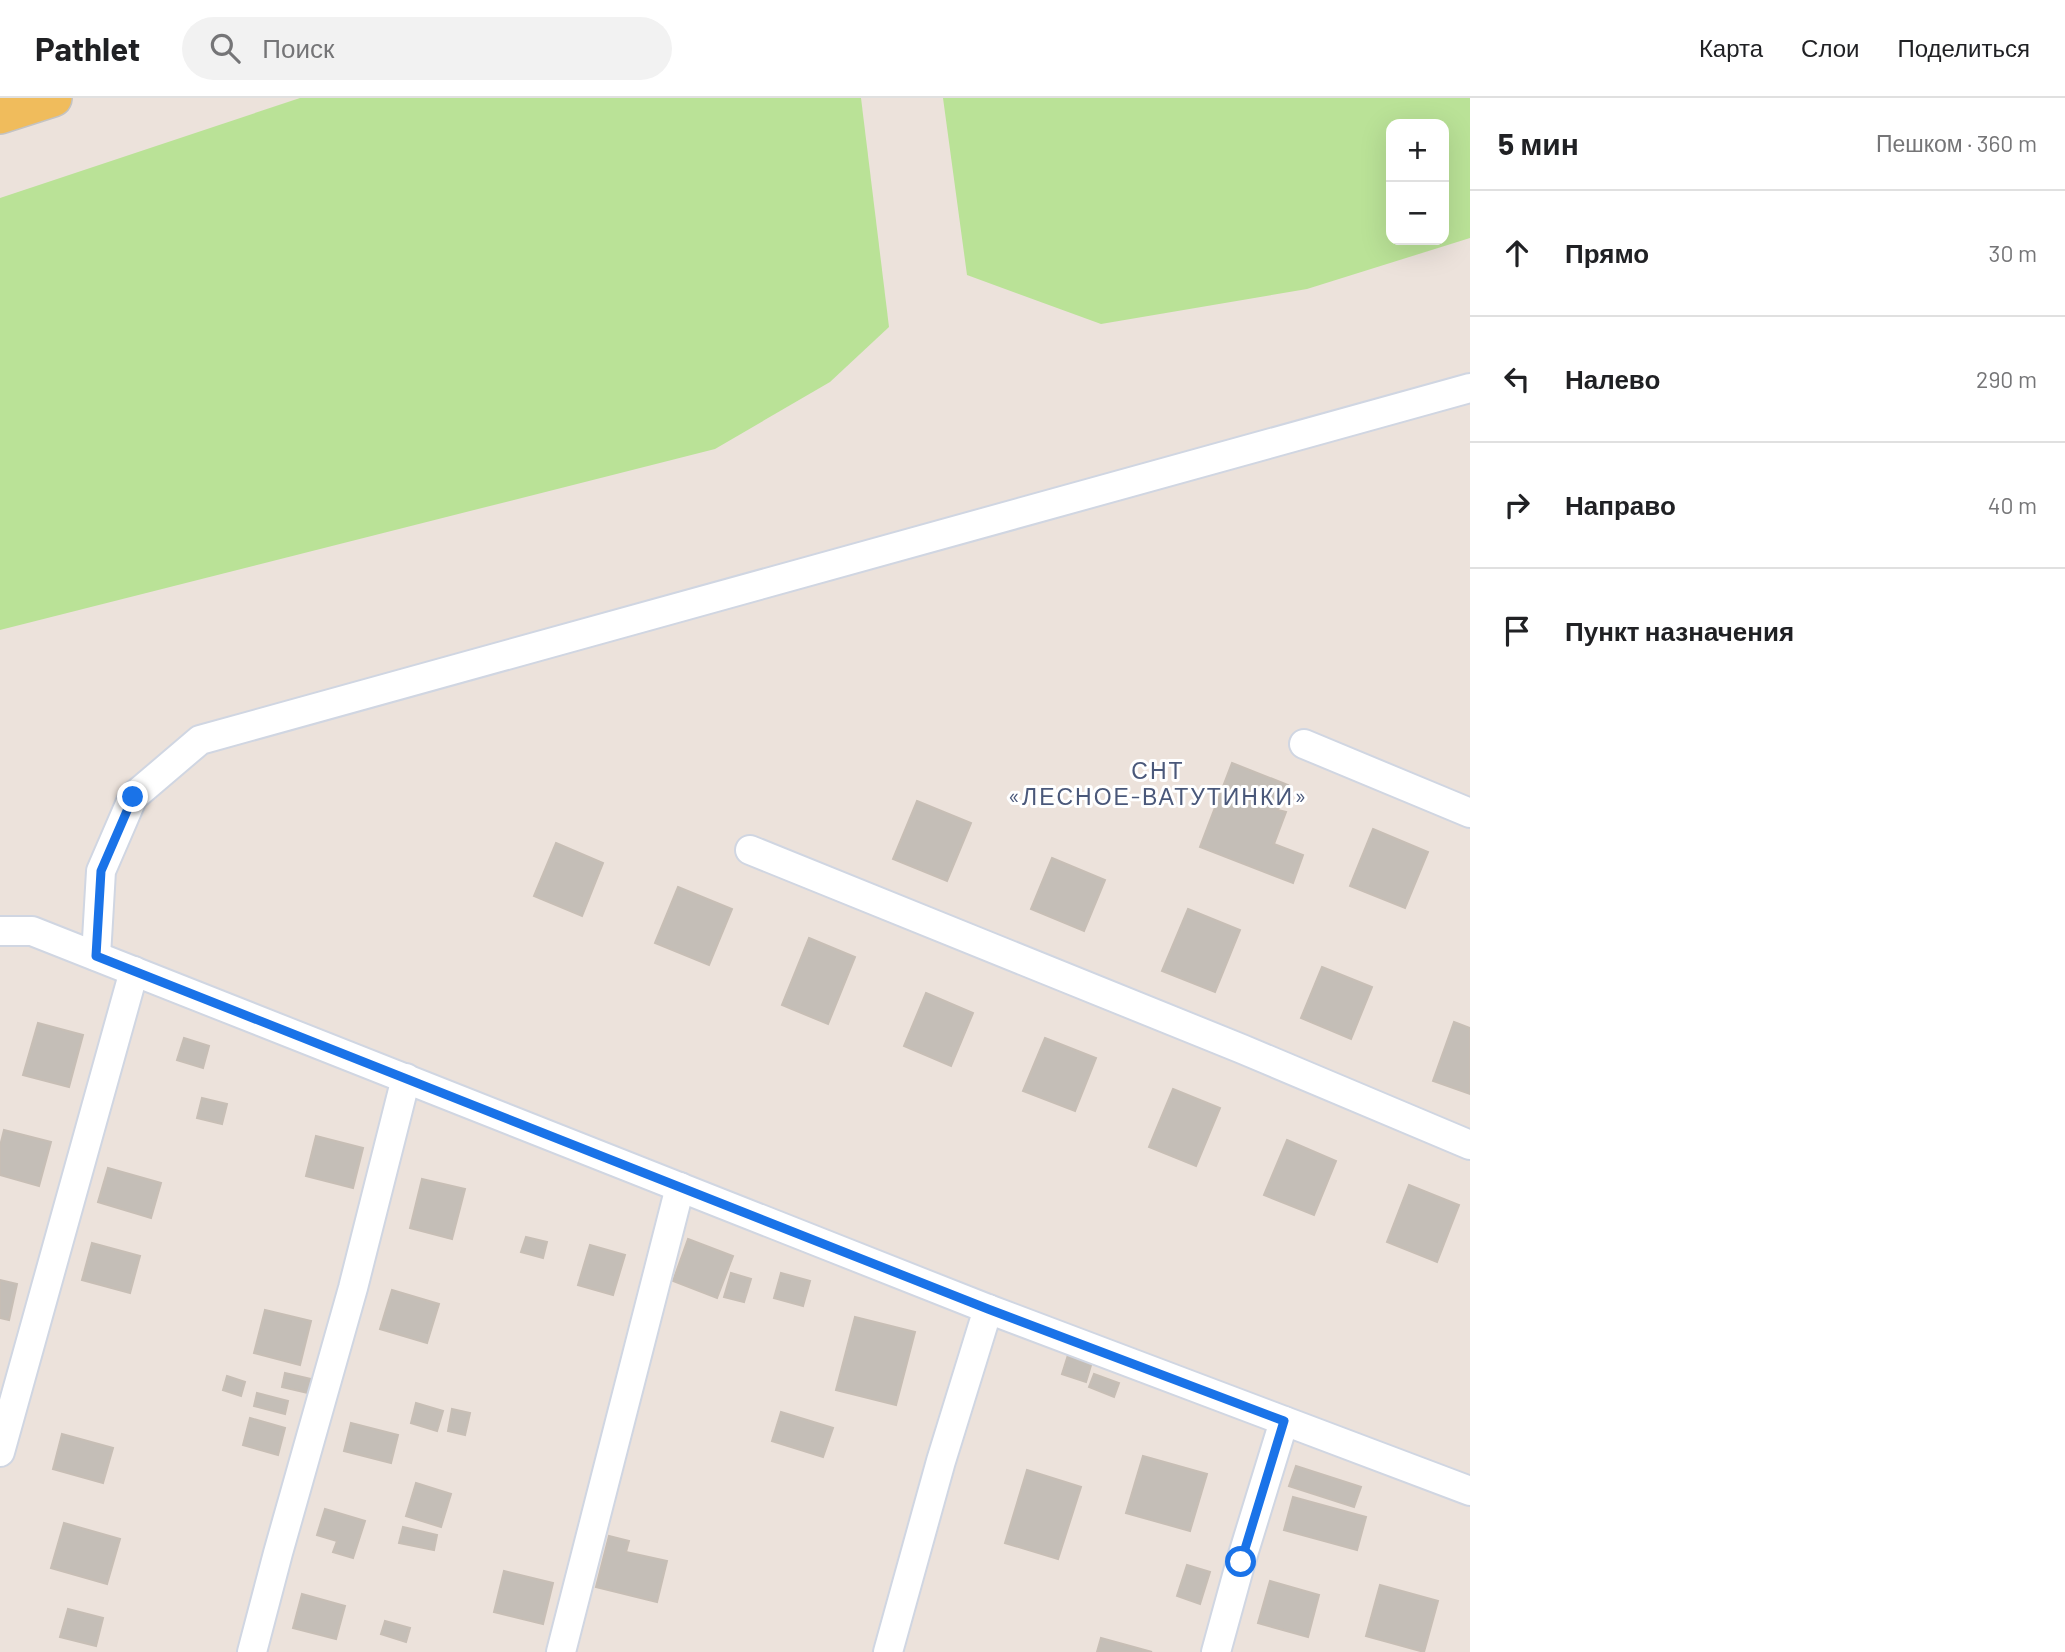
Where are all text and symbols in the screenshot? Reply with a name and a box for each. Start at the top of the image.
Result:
search box [182,17,672,80]
text: Pathlet [35,28,140,68]
icon: search [206,29,244,67]
text: Поиск [262,32,334,63]
text: Карта [1699,33,1763,62]
text: Слои [1801,33,1859,62]
text: Поделиться [1897,33,2030,62]
map controls [1386,119,1449,245]
button: + [1386,119,1449,182]
text: 5 мин [1498,125,1579,161]
text: Пешком · 360 m [1876,129,2037,157]
button: − [1386,182,1449,245]
icon: ahead [1498,234,1536,272]
text: Прямо [1565,237,1649,268]
text: 30 m [1989,239,2037,267]
icon: left [1498,360,1536,398]
text: Налево [1565,363,1660,394]
text: 290 m [1976,365,2037,393]
icon: right [1498,486,1536,524]
text: Направо [1565,489,1676,520]
text: 40 m [1988,491,2037,519]
icon: arrive [1498,612,1536,650]
text: Пункт назначения [1565,615,1794,646]
district label: СНТ «ЛЕСНОЕ-ВАТУТИНКИ» [1008,756,1308,810]
route end [117,781,148,812]
route start [1225,1546,1256,1577]

